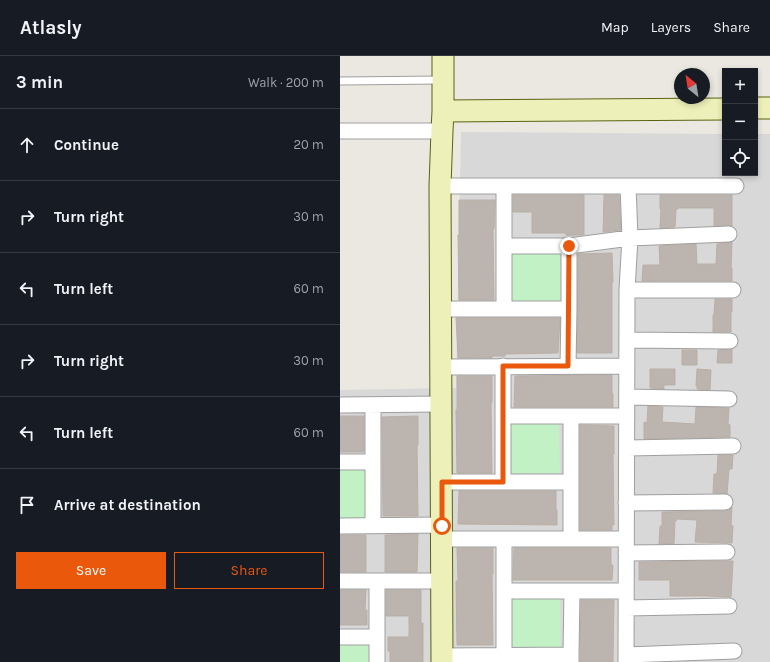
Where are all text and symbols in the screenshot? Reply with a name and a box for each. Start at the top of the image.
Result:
text: Atlasly [20,17,82,39]
text: Map [601,19,629,36]
text: Layers [651,19,691,36]
text: Share [713,19,750,36]
north arrow [674,68,710,104]
map controls [722,68,758,176]
button: + [722,68,758,104]
text: 3 min [16,72,63,92]
text: Walk · 200 m [248,75,324,90]
button: − [722,104,758,140]
icon: ahead [16,134,38,156]
text: Continue [54,136,119,154]
text: 20 m [294,137,324,152]
button: locate [722,140,758,176]
icon: right [16,206,38,228]
text: Turn right [54,208,124,226]
text: 30 m [293,209,324,224]
route end [560,237,578,255]
icon: left [16,278,38,300]
text: Turn left [54,280,113,298]
text: 60 m [294,281,324,296]
icon: right [16,350,38,372]
text: Turn right [54,352,124,370]
text: 30 m [293,353,324,368]
icon: left [16,422,38,444]
text: Turn left [54,424,113,442]
text: 60 m [294,425,324,440]
icon: arrive [16,494,38,516]
text: Arrive at destination [54,496,201,514]
route start [433,517,451,535]
button: Save [16,552,166,589]
button: Share [174,552,324,589]

